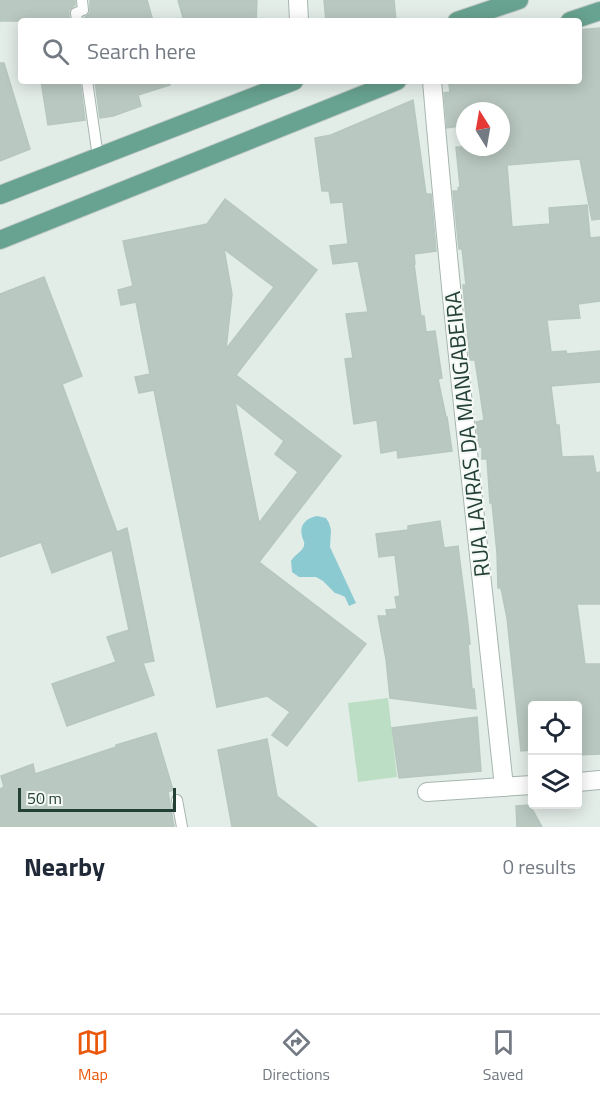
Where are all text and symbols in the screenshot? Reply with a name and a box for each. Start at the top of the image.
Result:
search box [18,18,582,84]
text: Search here [87,34,196,68]
icon: search [39,35,72,68]
north arrow [456,102,510,156]
street label: RUA LAVRAS DA MANGABEIRA [435,289,499,579]
map controls [528,701,582,809]
button: locate [528,701,582,755]
button: layers [528,755,582,809]
scale bar [18,785,176,812]
text: 50 m [27,786,62,810]
text: Nearby [24,847,105,886]
text: 0 results [503,851,576,882]
tab: Map [76,1026,109,1086]
tab: Directions [262,1026,330,1086]
tab: Saved [483,1026,524,1086]

